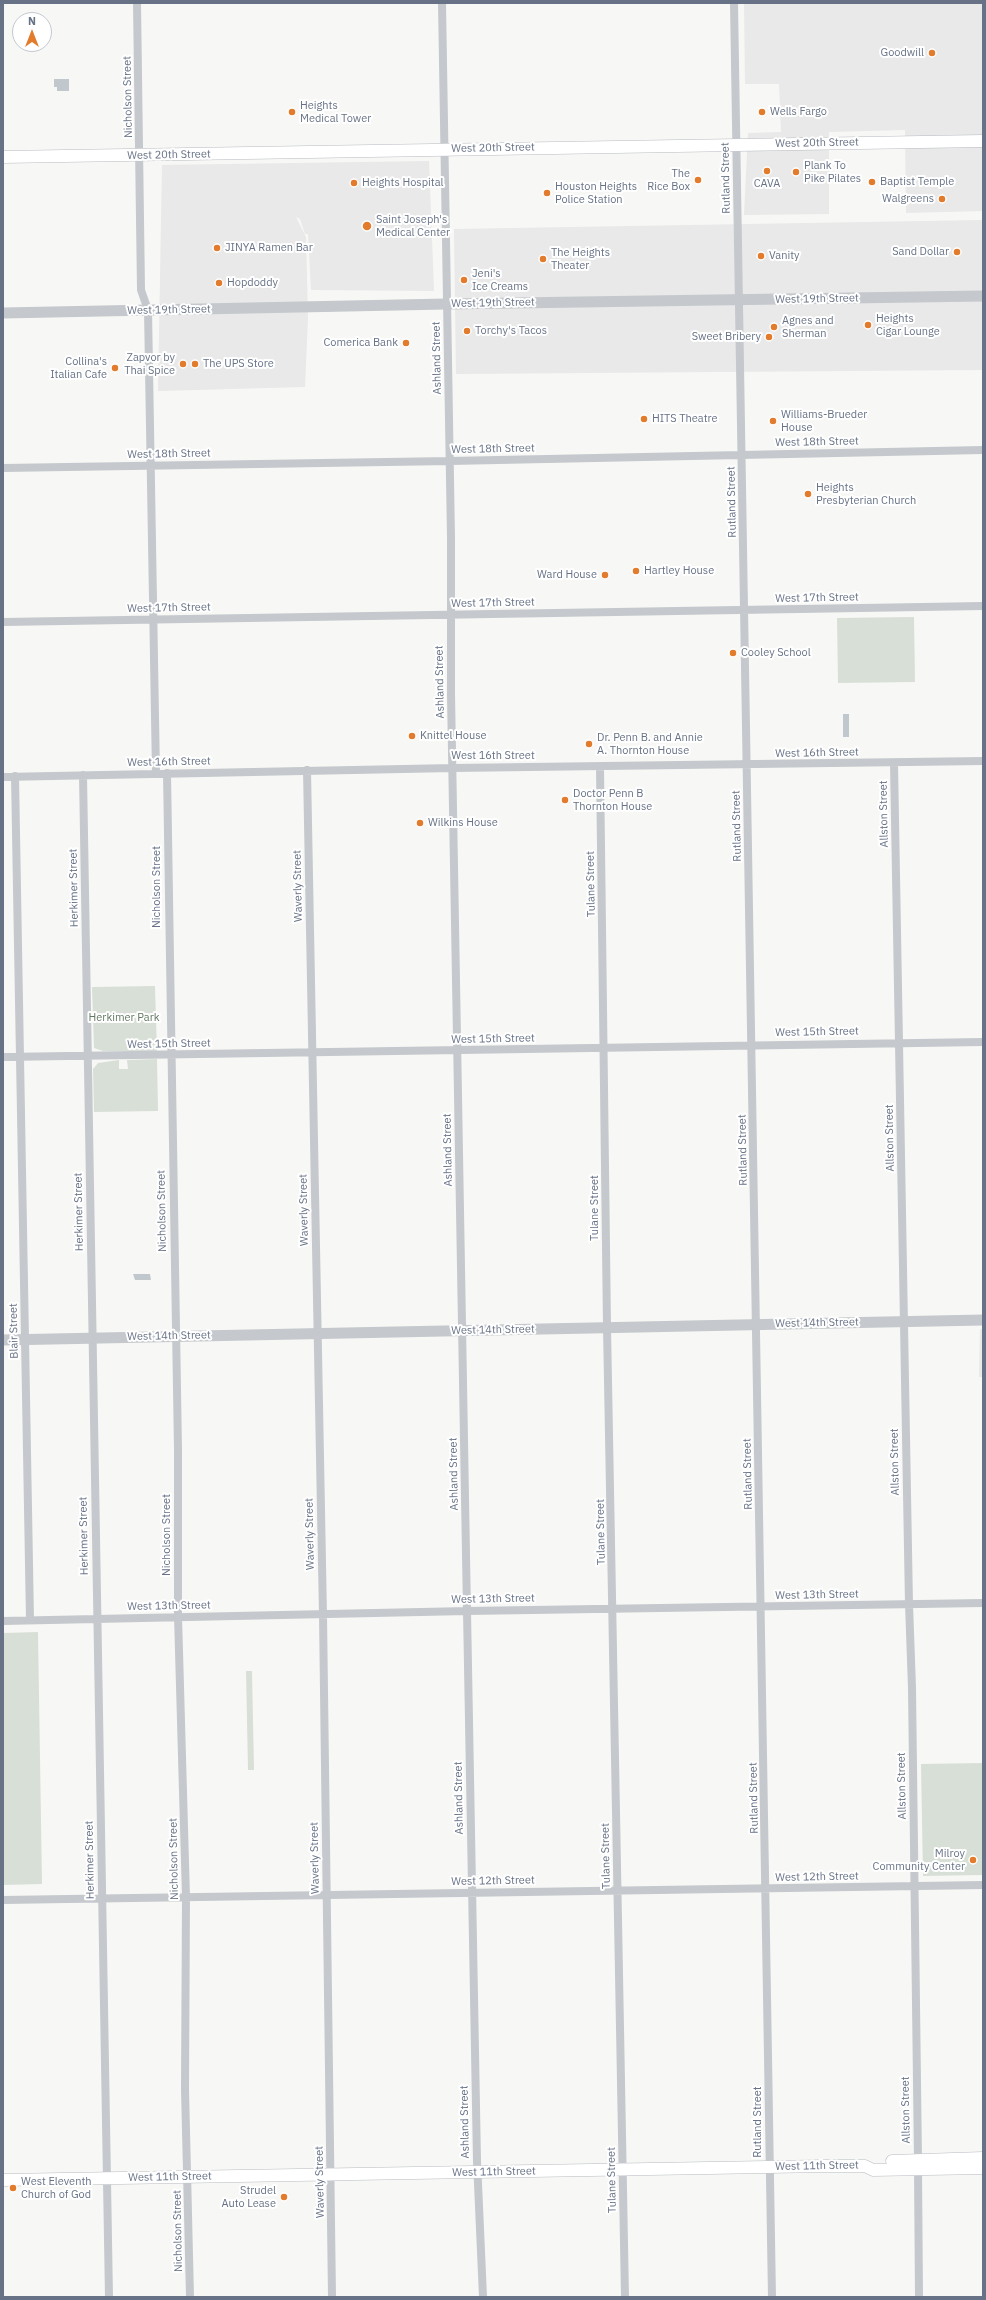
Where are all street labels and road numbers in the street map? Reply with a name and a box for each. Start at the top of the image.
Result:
street label: Nicholson Street [121,56,135,138]
street label: West 20th Street [775,136,859,150]
street label: West 20th Street [451,141,535,155]
street label: Rutland Street [719,142,733,214]
street label: West 20th Street [127,148,211,162]
street label: West 19th Street [775,292,859,306]
street label: West 19th Street [451,296,535,310]
street label: West 19th Street [127,303,211,317]
street label: Ashland Street [430,321,444,395]
street label: West 18th Street [775,435,859,449]
street label: West 18th Street [451,442,535,456]
street label: West 18th Street [127,447,211,461]
street label: Rutland Street [725,466,739,538]
street label: West 17th Street [775,591,859,605]
street label: West 17th Street [451,596,535,610]
street label: West 17th Street [127,601,211,615]
street label: Ashland Street [433,645,447,719]
street label: West 16th Street [775,746,859,760]
street label: West 16th Street [451,749,535,763]
street label: West 16th Street [127,755,211,769]
street label: Allston Street [877,780,891,848]
street label: Rutland Street [730,790,744,862]
street label: Nicholson Street [150,846,164,928]
street label: Herkimer Street [67,848,81,928]
street label: Waverly Street [291,850,305,922]
street label: Tulane Street [584,851,598,917]
street label: West 15th Street [775,1025,859,1039]
street label: West 15th Street [451,1032,535,1046]
street label: West 15th Street [127,1037,211,1051]
street label: Allston Street [883,1104,897,1172]
street label: Ashland Street [441,1113,455,1187]
street label: Rutland Street [736,1114,750,1186]
street label: Nicholson Street [155,1170,169,1252]
street label: Herkimer Street [72,1172,86,1252]
street label: Waverly Street [297,1174,311,1246]
street label: Tulane Street [588,1175,602,1241]
street label: Blair Street [7,1303,21,1359]
street label: West 14th Street [775,1316,859,1330]
street label: West 14th Street [451,1323,535,1337]
street label: West 14th Street [127,1329,211,1343]
street label: Allston Street [888,1428,902,1496]
street label: Ashland Street [447,1437,461,1511]
street label: Rutland Street [741,1438,755,1510]
street label: Nicholson Street [160,1494,174,1576]
street label: Herkimer Street [77,1496,91,1576]
street label: Waverly Street [303,1498,317,1570]
street label: Tulane Street [594,1499,608,1565]
street label: West 13th Street [775,1588,859,1602]
street label: West 13th Street [451,1592,535,1606]
street label: West 13th Street [127,1599,211,1613]
street label: Allston Street [895,1752,909,1820]
street label: Ashland Street [452,1761,466,1835]
street label: Rutland Street [747,1762,761,1834]
street label: Nicholson Street [167,1818,181,1900]
street label: Herkimer Street [83,1820,97,1900]
street label: Waverly Street [308,1822,322,1894]
street label: Tulane Street [599,1823,613,1889]
street label: West 12th Street [775,1870,859,1884]
street label: West 12th Street [451,1874,535,1888]
street label: Allston Street [899,2076,913,2144]
street label: Ashland Street [458,2085,472,2159]
street label: Rutland Street [751,2086,765,2158]
street label: Waverly Street [313,2146,327,2218]
street label: Tulane Street [605,2147,619,2213]
street label: West 11th Street [775,2159,859,2173]
street label: West 11th Street [452,2165,536,2179]
street label: West 11th Street [128,2170,212,2184]
street label: Nicholson Street [171,2190,185,2272]

